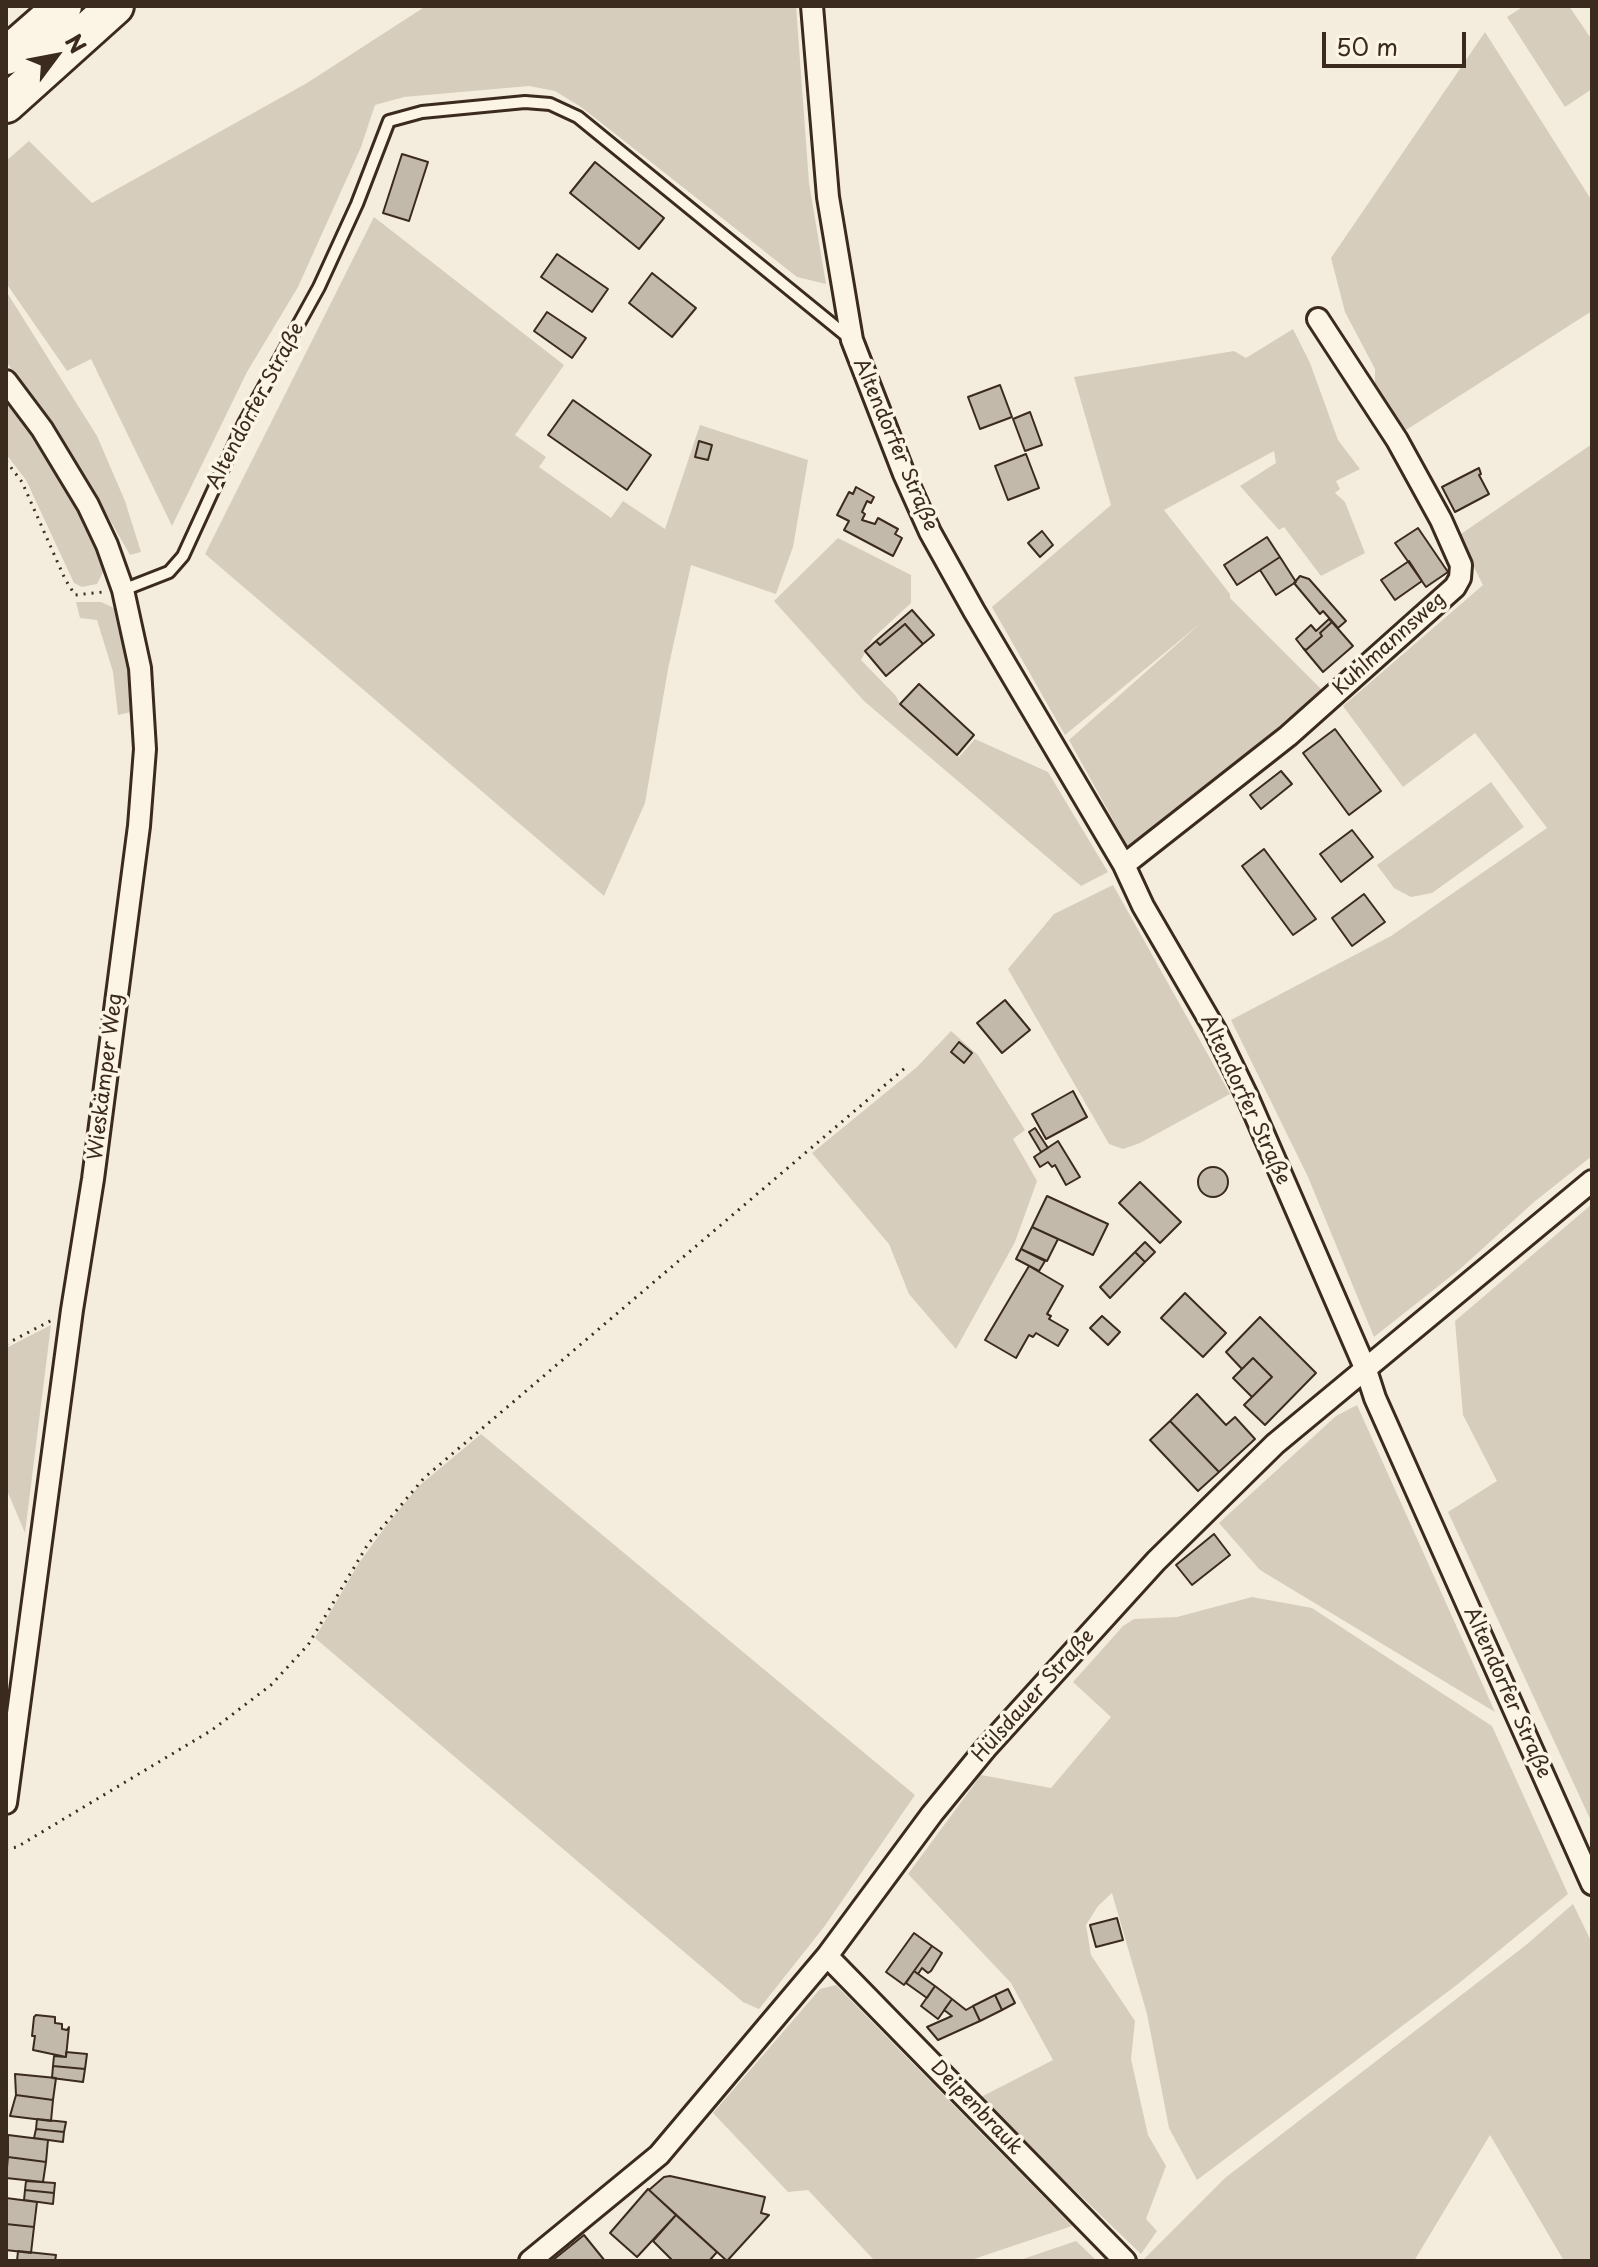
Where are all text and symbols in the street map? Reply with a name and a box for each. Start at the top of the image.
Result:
north arrow [16,16,96,96]
scale bar [1326,16,1470,66]
text: N [58,27,95,59]
text: 50 m [1336,28,1398,64]
street label: Altendorfer Straße [202,319,310,493]
street label: Altendorfer Straße [848,355,942,535]
street label: Kuhlmannsweg [1329,587,1451,701]
street label: Wieskämper Weg [84,992,128,1162]
street label: Altendorfer Straße [1195,1011,1295,1189]
street label: Altendorfer Straße [1458,1604,1556,1782]
street label: Hülsdauer Straße [968,1625,1100,1767]
street label: Deipenbrauk [925,2056,1027,2160]

